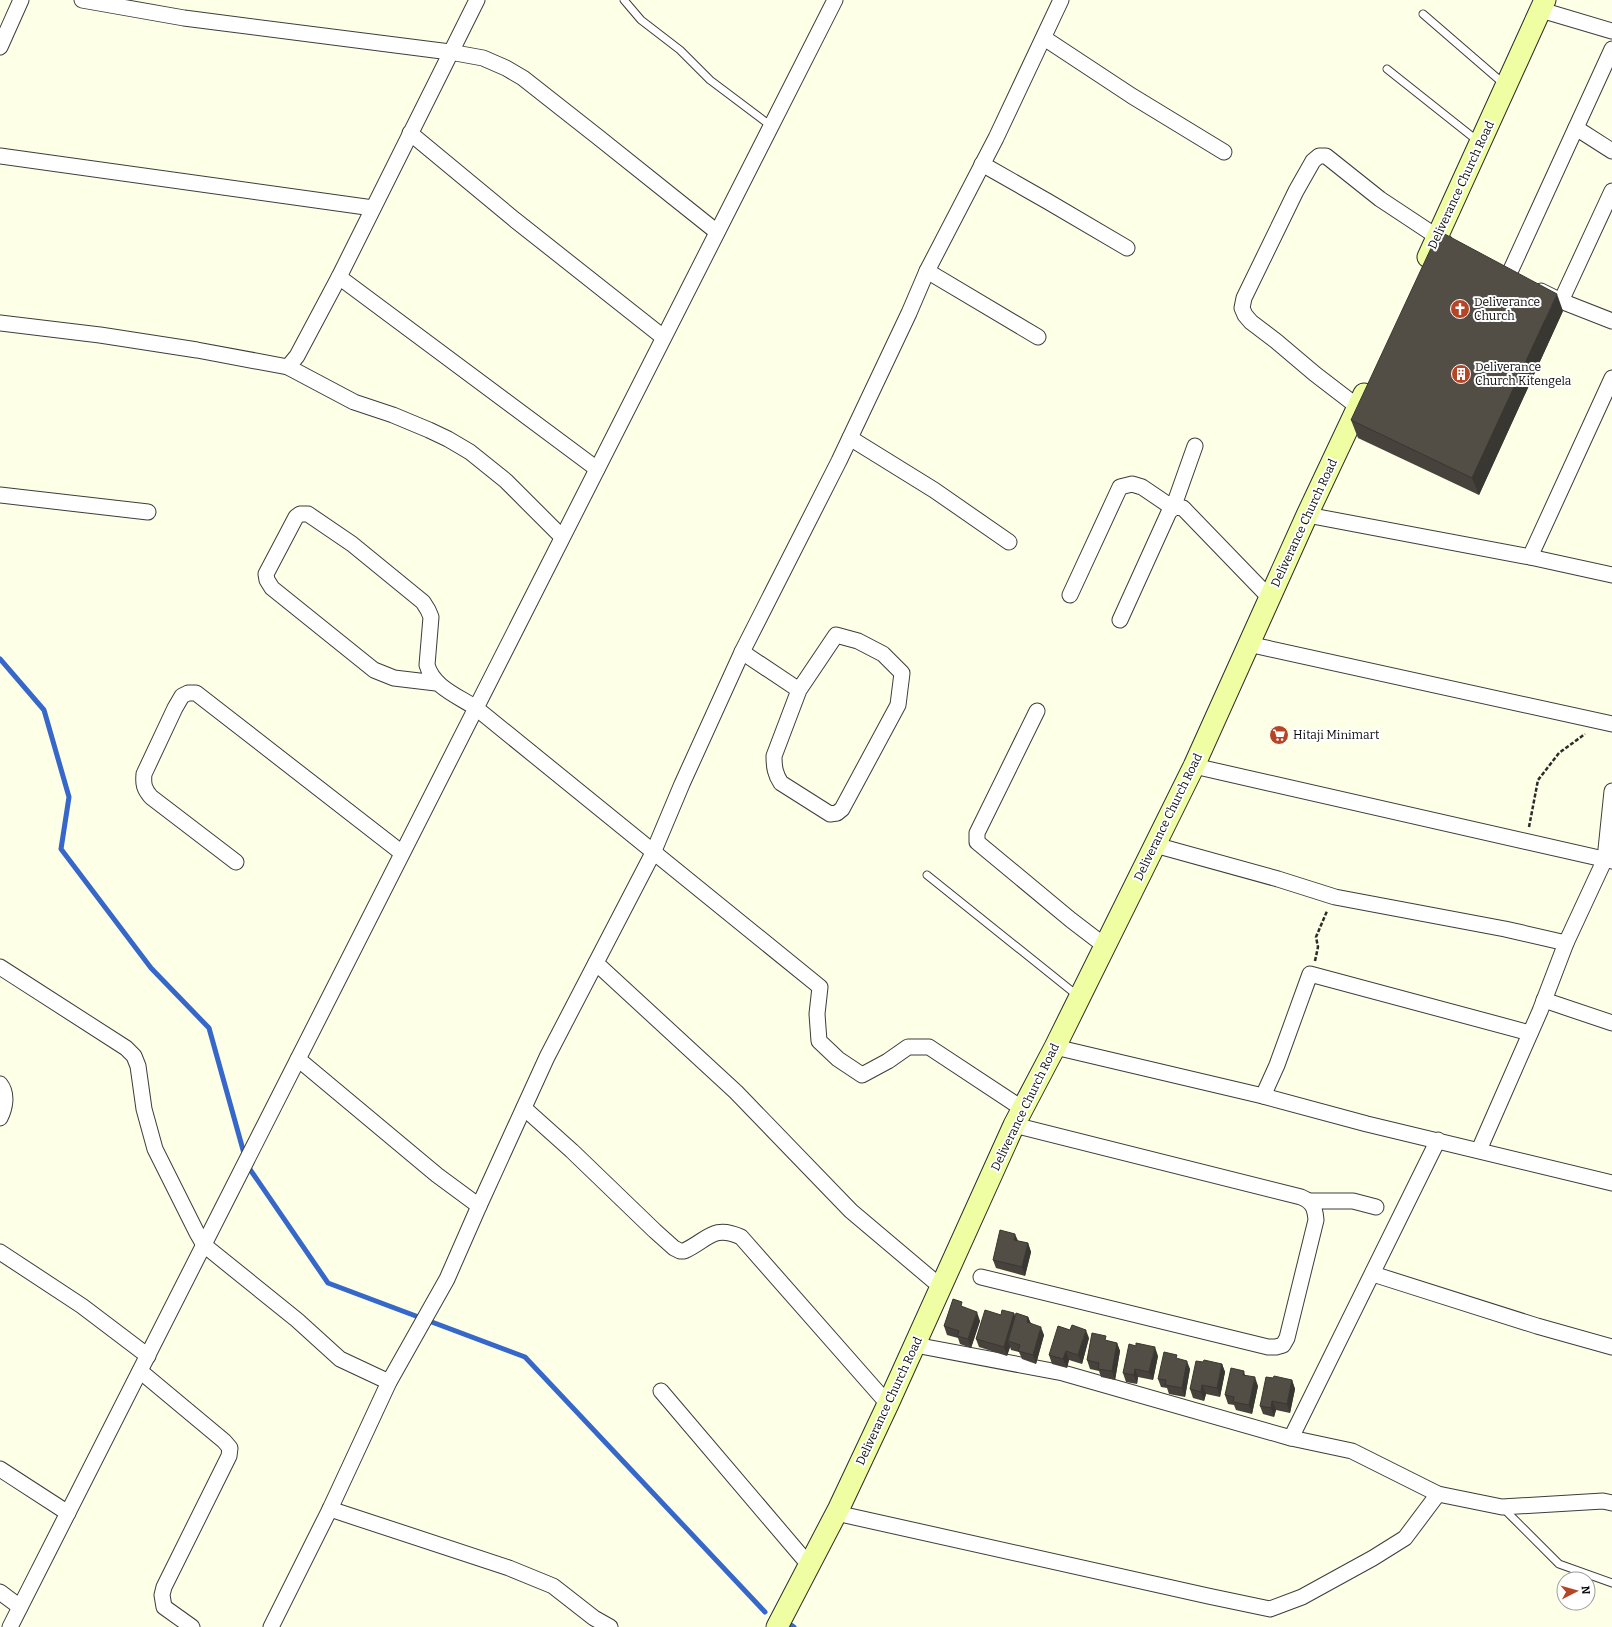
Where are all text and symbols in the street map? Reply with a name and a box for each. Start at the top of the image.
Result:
street label: Deliverance Church Road [1425,119,1497,251]
place label: Deliverance Church [1474,295,1540,323]
church icon: Deliverance Church [1449,298,1471,320]
place label: Deliverance Church Kitengela [1475,360,1572,388]
building icon: Deliverance Church Kitengela [1450,363,1472,385]
street label: Deliverance Church Road [1268,457,1340,589]
supermarket icon: Hitaji Minimart [1268,724,1290,746]
place label: Hitaji Minimart [1293,728,1380,742]
street label: Deliverance Church Road [1131,751,1205,883]
street label: Deliverance Church Road [988,1041,1062,1173]
street label: Deliverance Church Road [853,1335,925,1467]
north arrow [1556,1571,1596,1611]
text: N [1579,1585,1592,1595]

